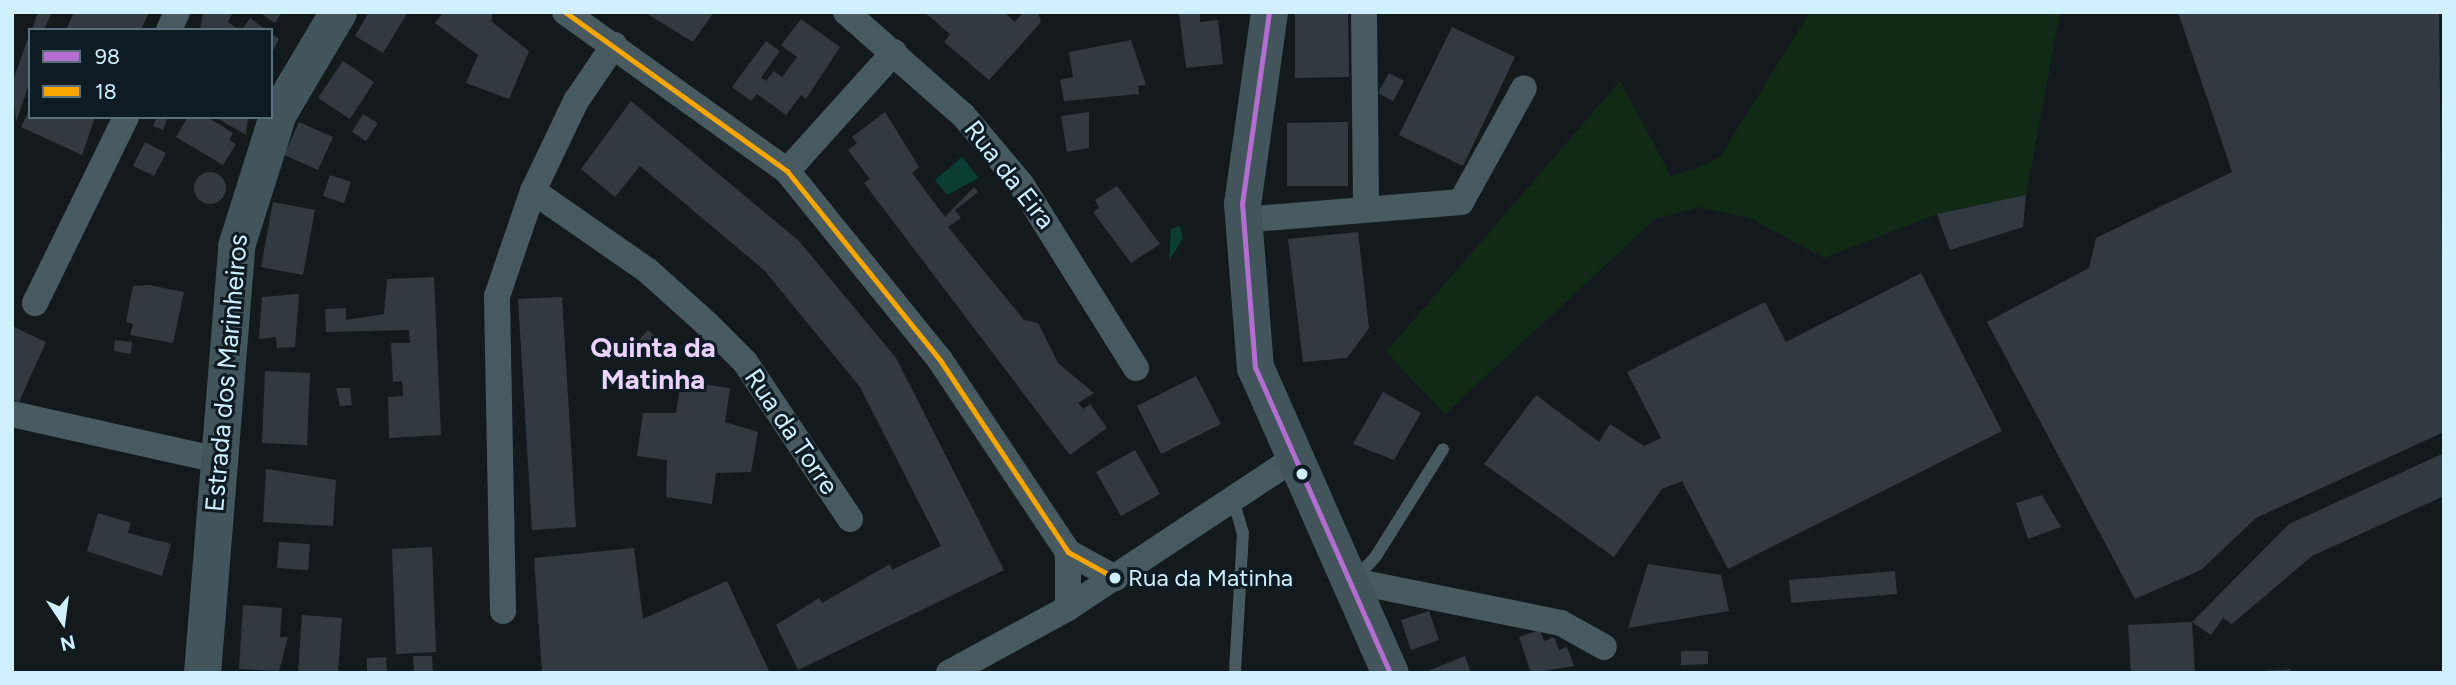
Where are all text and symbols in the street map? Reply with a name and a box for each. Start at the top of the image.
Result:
legend [28,28,273,119]
text: 98 [95,44,120,69]
text: 18 [95,79,117,104]
street label: Rua da Eira [957,115,1061,235]
street label: Estrada dos Marinheiros [199,233,255,513]
district label: Quinta da Matinha [590,330,716,396]
street label: Rua da Torre [738,363,844,501]
unlabelled marker [1295,467,1309,481]
place label: Rua da Matinha [1128,564,1293,592]
marker: Rua da Matinha [1108,571,1122,585]
north arrow [28,587,98,657]
text: N [58,630,78,656]

